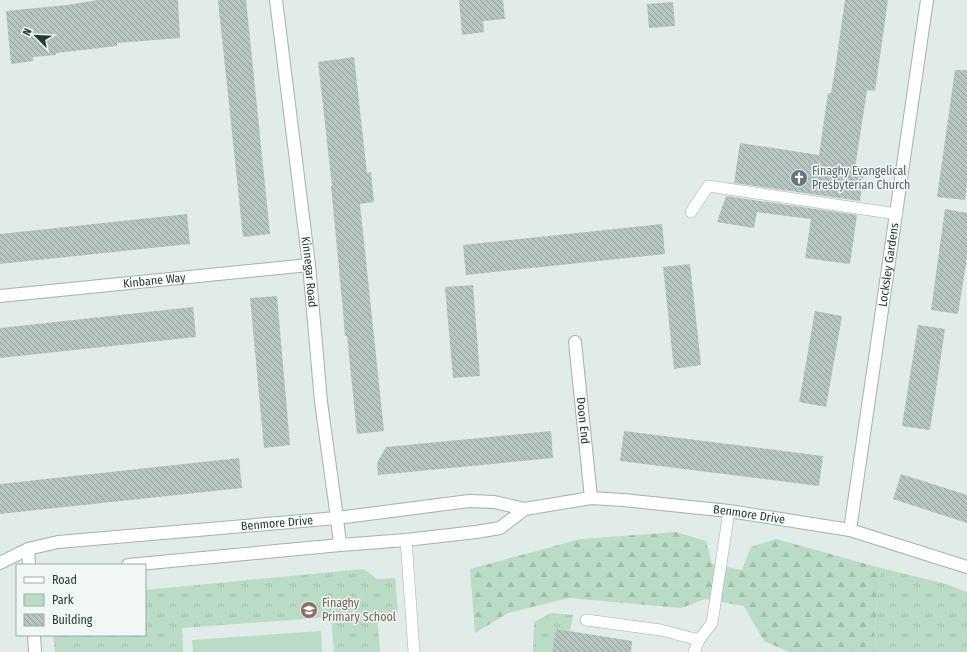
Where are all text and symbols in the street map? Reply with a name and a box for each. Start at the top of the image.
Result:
north arrow [16,16,56,56]
text: N [20,26,35,38]
place label: Finaghy Evangelical Presbyterian Church [812,164,910,192]
church icon: Finaghy Evangelical Presbyterian Church [789,168,809,188]
street label: Locksley Gardens [876,222,902,308]
street label: Kinnegar Road [299,236,320,308]
street label: Kinbane Way [122,270,187,291]
street label: Doon End [574,396,592,445]
street label: Benmore Drive [713,502,786,527]
street label: Benmore Drive [240,513,314,533]
legend [16,564,146,636]
text: Road [52,573,77,587]
text: Park [52,593,74,607]
place label: Finaghy Primary School [322,596,396,624]
school or university icon: Finaghy Primary School [299,600,319,620]
text: Building [52,613,93,627]

